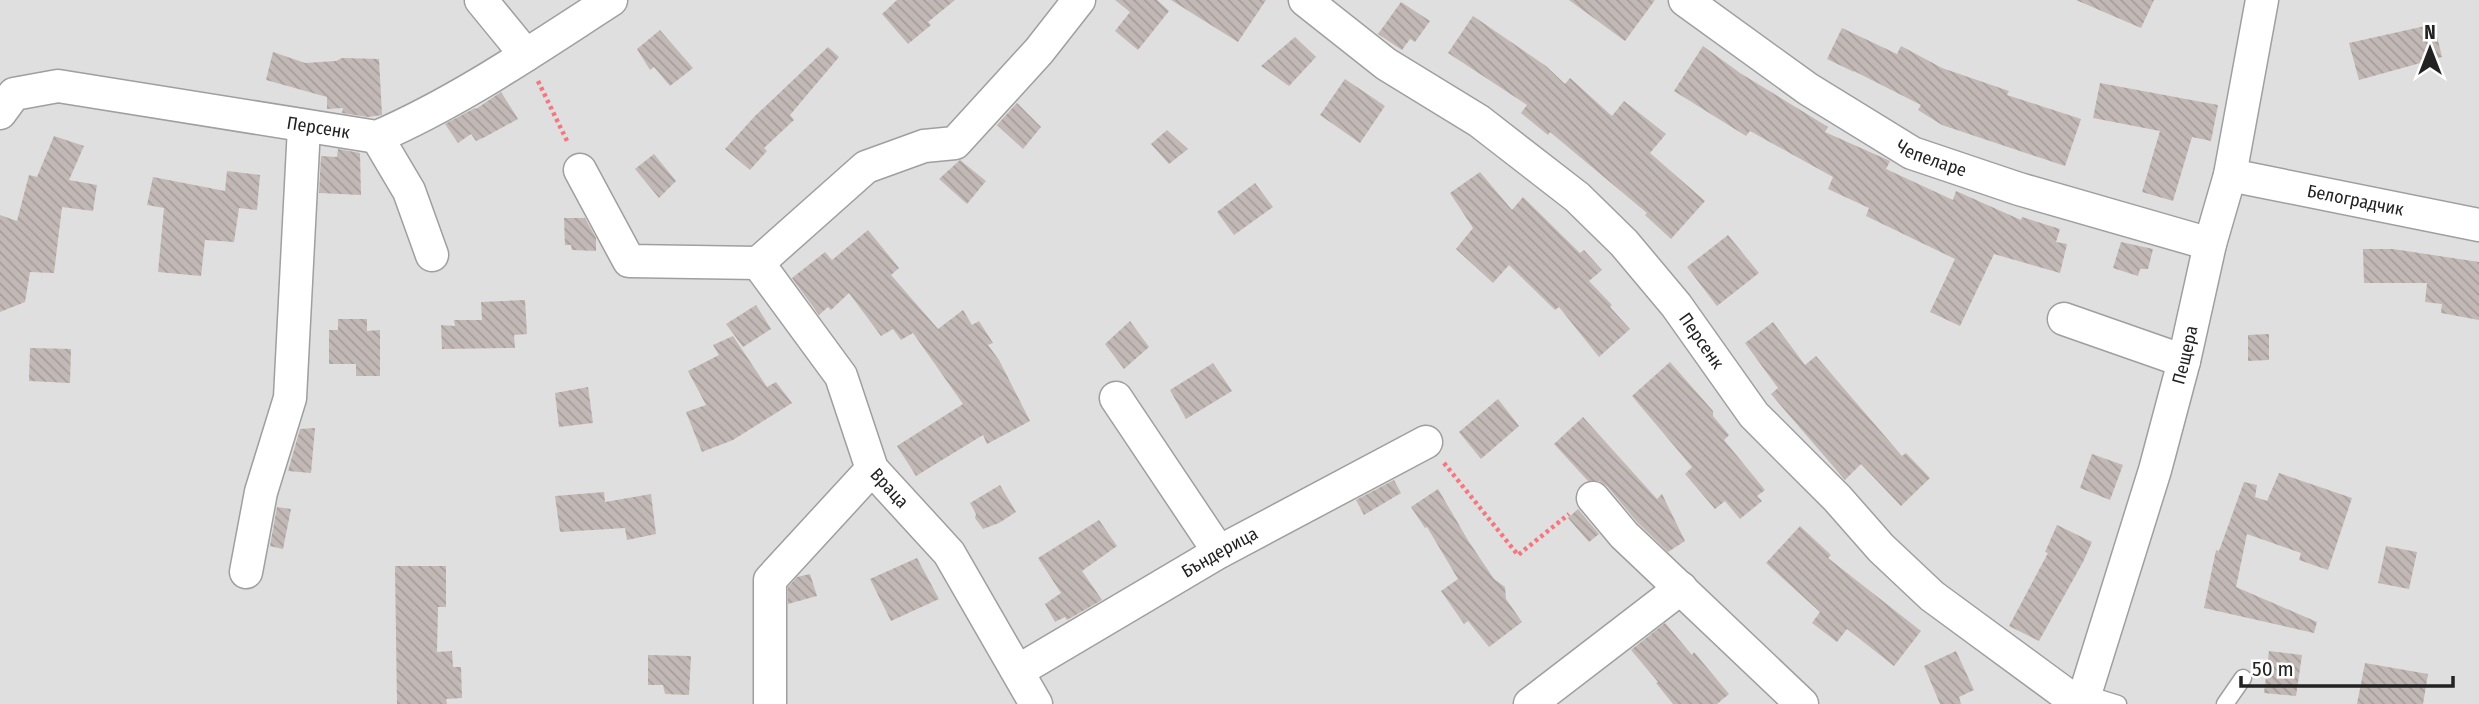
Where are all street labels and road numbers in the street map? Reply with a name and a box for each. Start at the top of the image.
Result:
street label: Персенк [285,112,352,144]
street label: Чепеларе [1892,135,1970,182]
street label: Белоградчик [2305,180,2406,221]
street label: Персенк [1674,309,1729,374]
street label: Пещера [2167,323,2203,387]
street label: Враца [866,463,913,513]
street label: Бъндерица [1178,522,1262,583]

